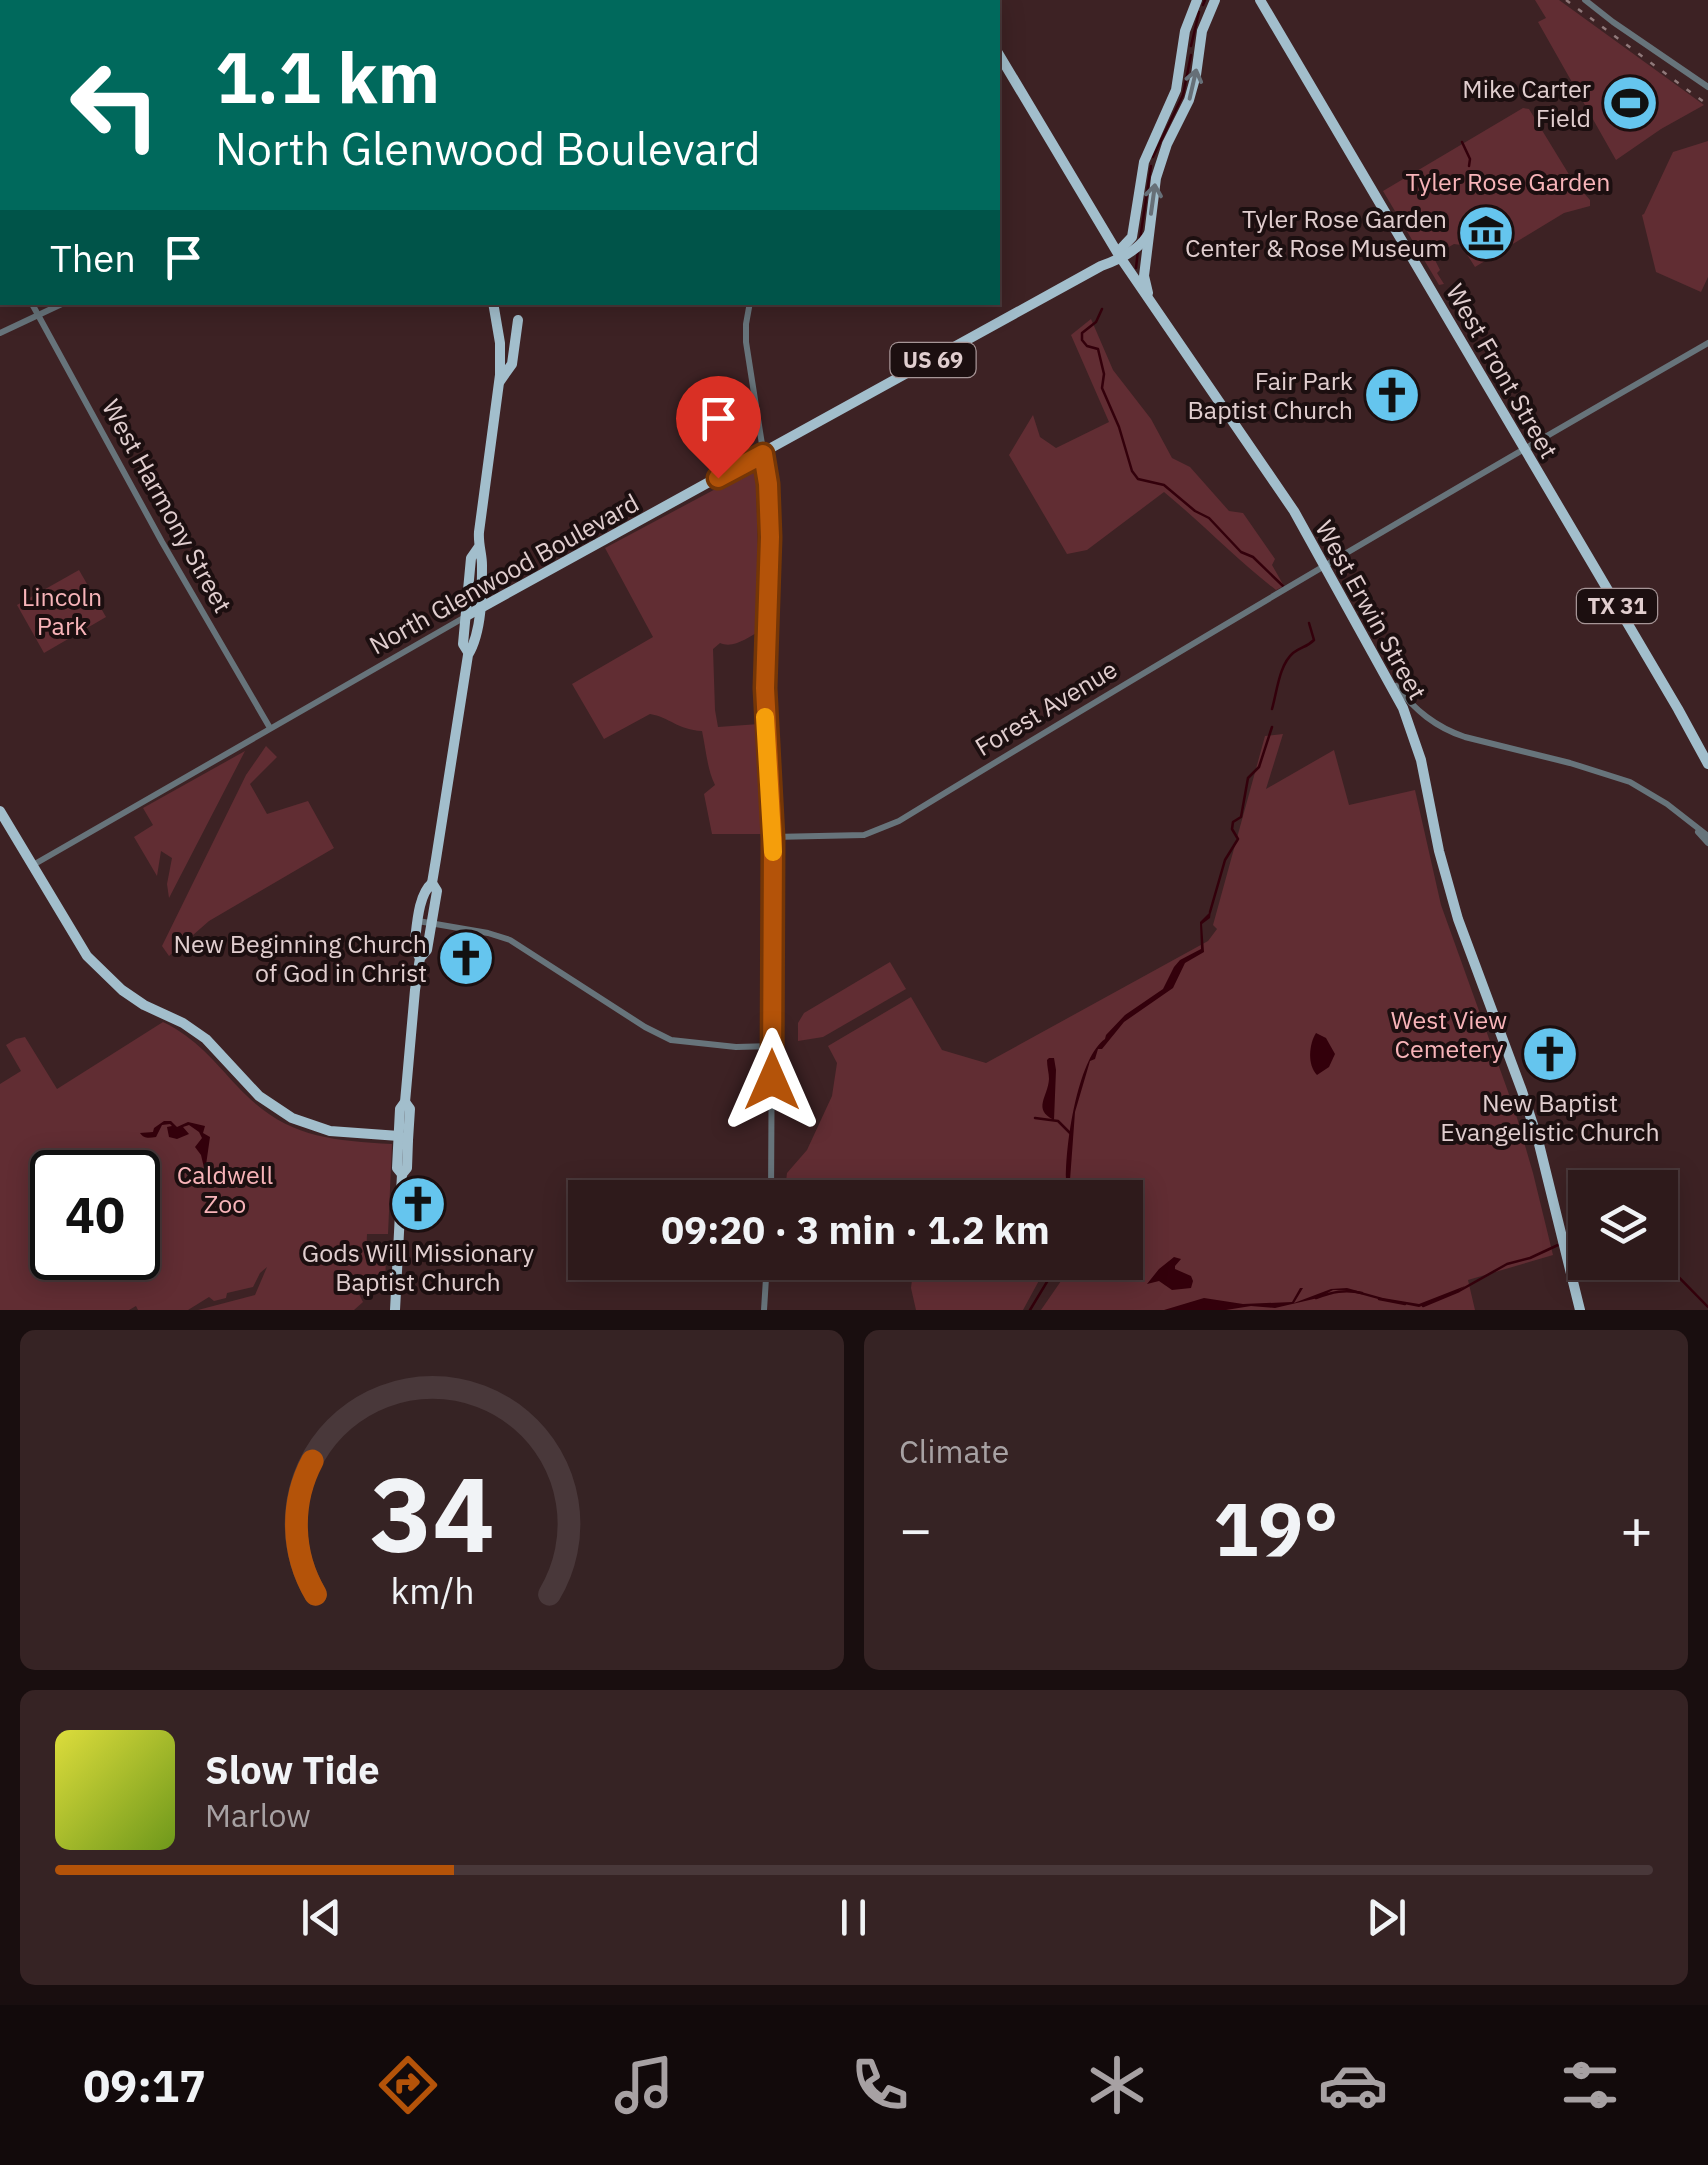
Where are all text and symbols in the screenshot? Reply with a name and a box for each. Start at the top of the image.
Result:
text: 1.1 km [215,31,440,122]
icon: left [50,40,180,170]
one-way arrow [1185,69,1203,101]
place label: Mike Carter Field [1462,72,1591,134]
sports icon: Mike Carter Field [1600,73,1660,133]
text: North Glenwood Boulevard [215,119,761,177]
park label: Tyler Rose Garden [1406,165,1610,198]
one-way arrow [1144,183,1163,215]
place label: Tyler Rose Garden Center & Rose Museum [1185,202,1447,264]
museum icon: Tyler Rose Garden Center & Rose Museum [1456,203,1516,263]
icon: arrive [156,230,211,285]
text: Then [50,233,136,282]
street label: West Front Street [1439,278,1566,464]
road number: US 69 [890,343,976,377]
place label: Fair Park Baptist Church [1188,364,1353,426]
church icon: Fair Park Baptist Church [1362,365,1422,425]
pin [676,376,761,479]
icon: arrive [691,391,746,446]
street label: West Harmony Street [95,393,240,618]
street label: North Glenwood Boulevard [363,486,644,661]
street label: West Erwin Street [1308,514,1434,705]
park label: Lincoln Park [22,580,102,642]
road number: TX 31 [1577,589,1657,623]
street label: Forest Avenue [969,652,1123,763]
place label: New Beginning Church of God in Christ [173,927,427,989]
church icon: New Beginning Church of God in Christ [436,928,496,988]
park label: West View Cemetery [1391,1003,1507,1065]
church icon: New Baptist Evangelistic Church [1520,1024,1580,1084]
position arrow [720,1028,824,1132]
place label: New Baptist Evangelistic Church [1440,1086,1660,1148]
speed limit sign: 40 [30,1150,160,1280]
park label: Caldwell Zoo [177,1158,273,1220]
map controls [1568,1170,1678,1280]
button: layers [1568,1170,1678,1280]
church icon: Gods Will Missionary Baptist Church [388,1174,448,1234]
text: 09:20 · 3 min · 1.2 km [661,1205,1050,1254]
place label: Gods Will Missionary Baptist Church [302,1236,535,1298]
text: Climate [899,1430,1009,1472]
text: 34 [370,1445,494,1581]
text: 19° [1213,1479,1339,1577]
text: − [899,1493,932,1564]
text: + [1620,1493,1653,1564]
text: km/h [390,1567,474,1614]
text: Slow Tide [205,1745,380,1794]
text: Marlow [205,1794,311,1836]
icon: previous [294,1890,349,1945]
icon: pause [826,1890,881,1945]
icon: next [1359,1890,1414,1945]
icon: directions [373,2050,443,2120]
icon: music [609,2050,679,2120]
icon: phone [845,2050,915,2120]
icon: climate [1082,2050,1152,2120]
icon: car [1318,2050,1388,2120]
icon: filters [1555,2050,1625,2120]
text: 09:17 [83,2056,206,2114]

